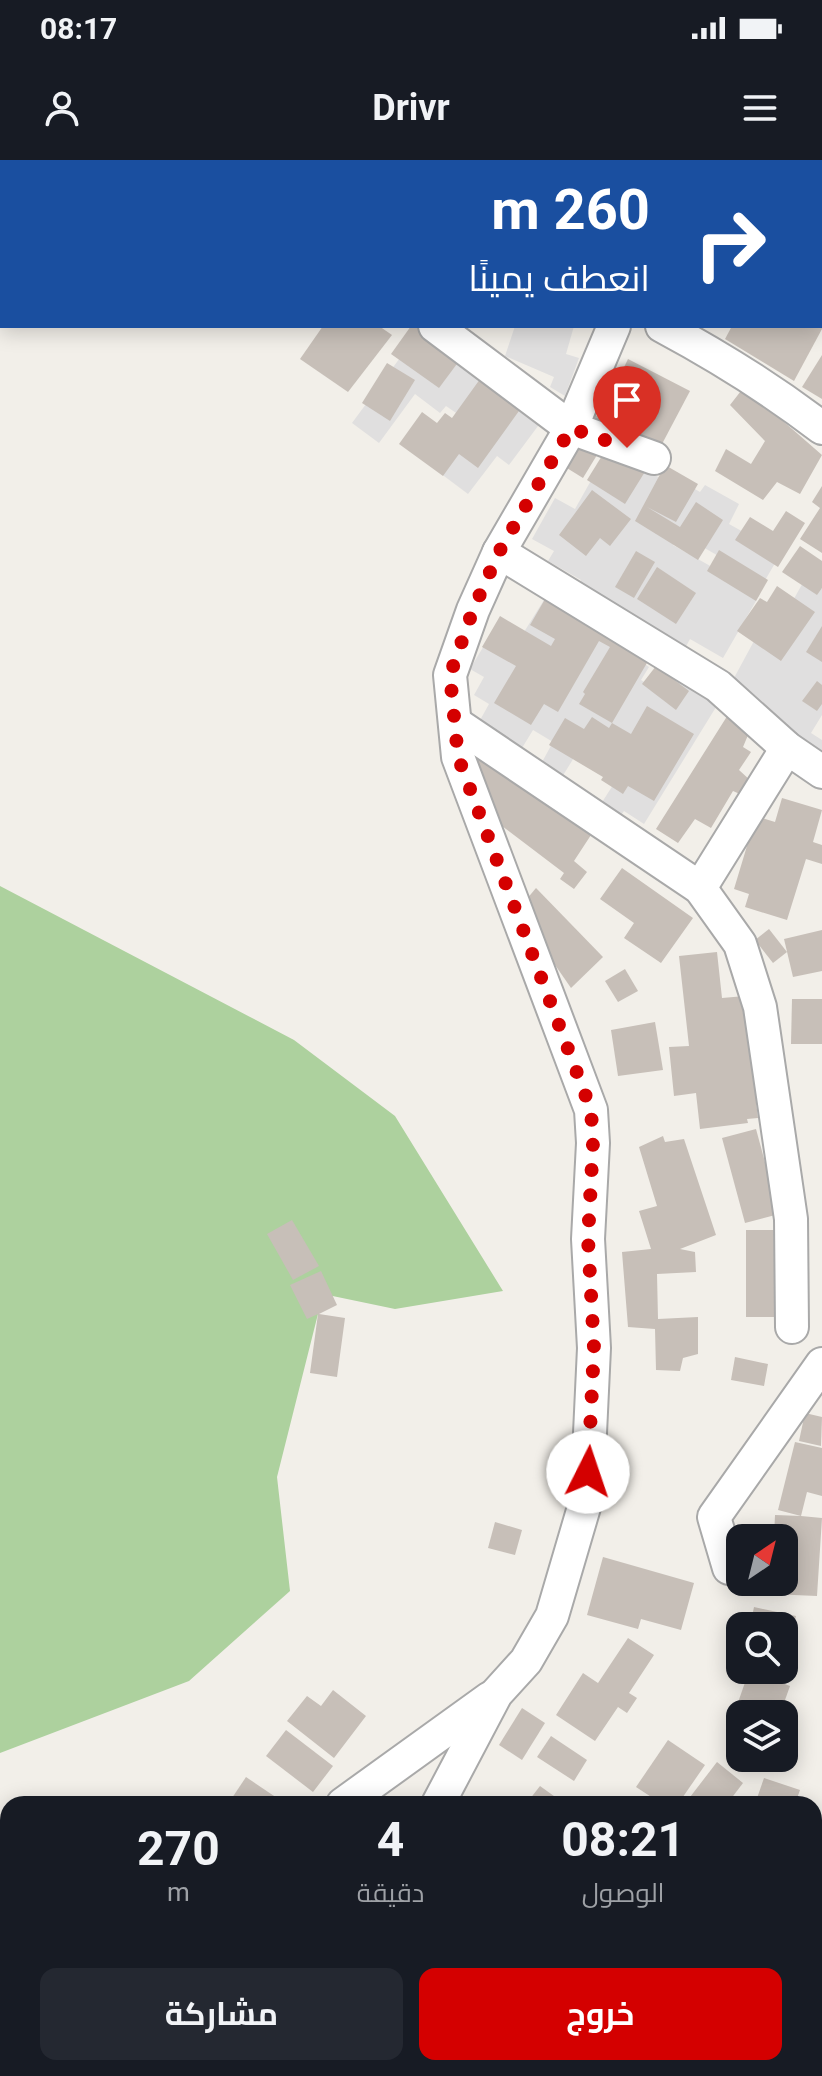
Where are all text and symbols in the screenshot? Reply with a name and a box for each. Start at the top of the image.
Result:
text: 08:17 [40,11,117,46]
icon: person [40,86,84,130]
icon: menu [738,86,782,130]
text: Drivr [372,87,450,129]
text: 260 m [491,177,650,243]
icon: right [678,192,782,296]
text: انعطف يمينًا [468,258,650,300]
pin [593,366,661,448]
icon: arrive [605,378,649,422]
position arrow [546,1430,630,1514]
north arrow [726,1524,798,1596]
map controls [726,1524,798,1772]
button: search [726,1612,798,1684]
button: layers [726,1700,798,1772]
text: 4 [377,1811,404,1868]
text: 08:21 [561,1811,685,1868]
text: 270 [137,1820,220,1877]
text: m [167,1877,190,1907]
text: دقيقة [357,1878,424,1908]
text: الوصول [582,1878,665,1908]
button: مشاركة [40,1968,403,2060]
button: خروج [419,1968,782,2060]

